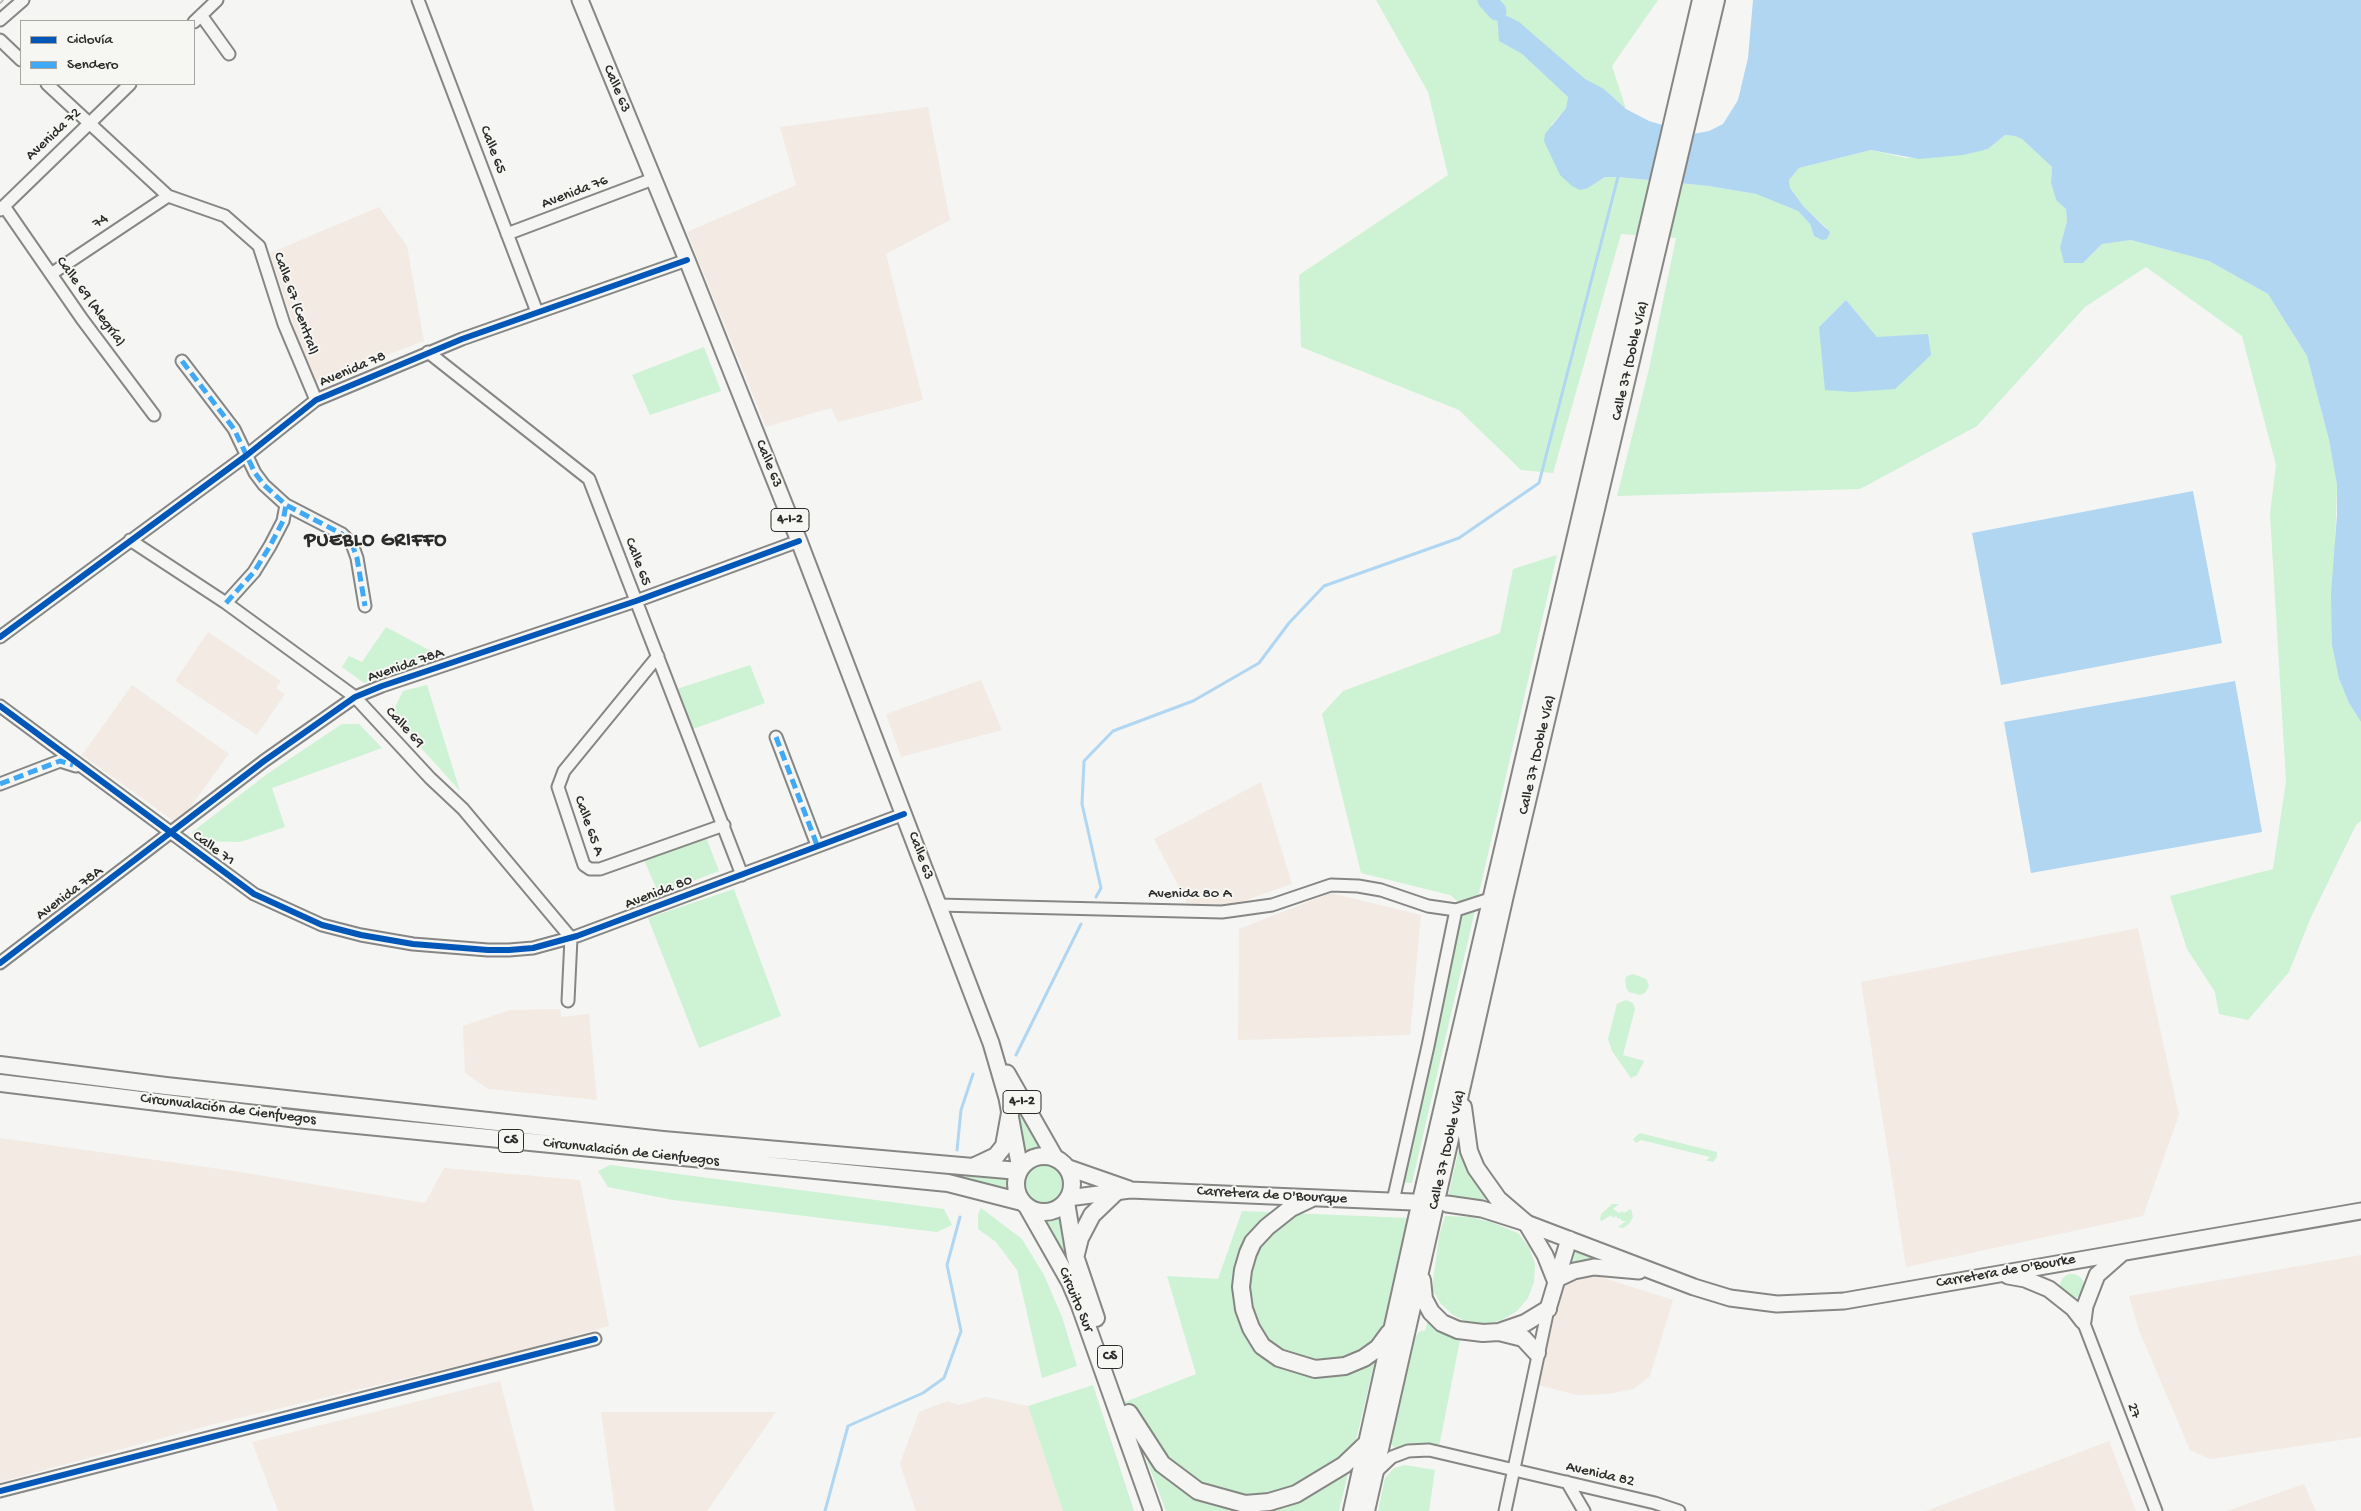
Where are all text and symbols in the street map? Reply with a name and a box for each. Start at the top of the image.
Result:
legend [20,20,195,85]
text: Ciclovía [67,31,113,49]
text: Sendero [67,56,118,74]
street label: Calle 63 [598,63,634,115]
street label: Avenida 72 [22,105,86,165]
street label: Calle 65 [475,124,509,176]
street label: Avenida 76 [539,172,611,214]
street label: 74 [90,210,112,234]
street label: Calle 67 (Central) [268,250,322,358]
street label: Calle 69 (Alegría) [51,253,129,351]
street label: Calle 37 (Doble Vía) [1609,300,1653,422]
street label: Avenida 78 [317,348,389,392]
street label: Calle 63 [750,438,786,490]
road number: 4-I-2 [771,508,809,532]
district label: PUEBLO GRIFFO [303,530,449,554]
street label: Calle 65 [620,536,654,588]
street label: Avenida 78A [366,645,446,687]
street label: Calle 37 (Doble Vía) [1516,694,1560,816]
street label: Calle 69 [381,704,427,752]
street label: Calle 65 A [569,794,607,858]
street label: Calle 71 [188,828,238,870]
street label: Calle 63 [903,830,937,882]
street label: Avenida 78A [33,863,107,925]
street label: Avenida 80 [623,872,695,914]
street label: Avenida 80 A [1148,886,1232,904]
street label: Calle 37 (Doble Vía) [1426,1089,1470,1211]
street label: Circunvalación de Cienfuegos [139,1090,317,1130]
road number: 4-I-2 [1003,1090,1041,1114]
road number: CS [498,1130,524,1152]
street label: Circunvalación de Cienfuegos [542,1135,720,1171]
street label: Carretera de O'Bourque [1196,1183,1348,1209]
street label: Carretera de O'Bourke [1935,1251,2077,1293]
street label: Circuito Sur [1053,1265,1097,1335]
road number: CS [1098,1345,1122,1368]
street label: 27 [2122,1401,2144,1421]
street label: Avenida 82 [1564,1458,1636,1492]

